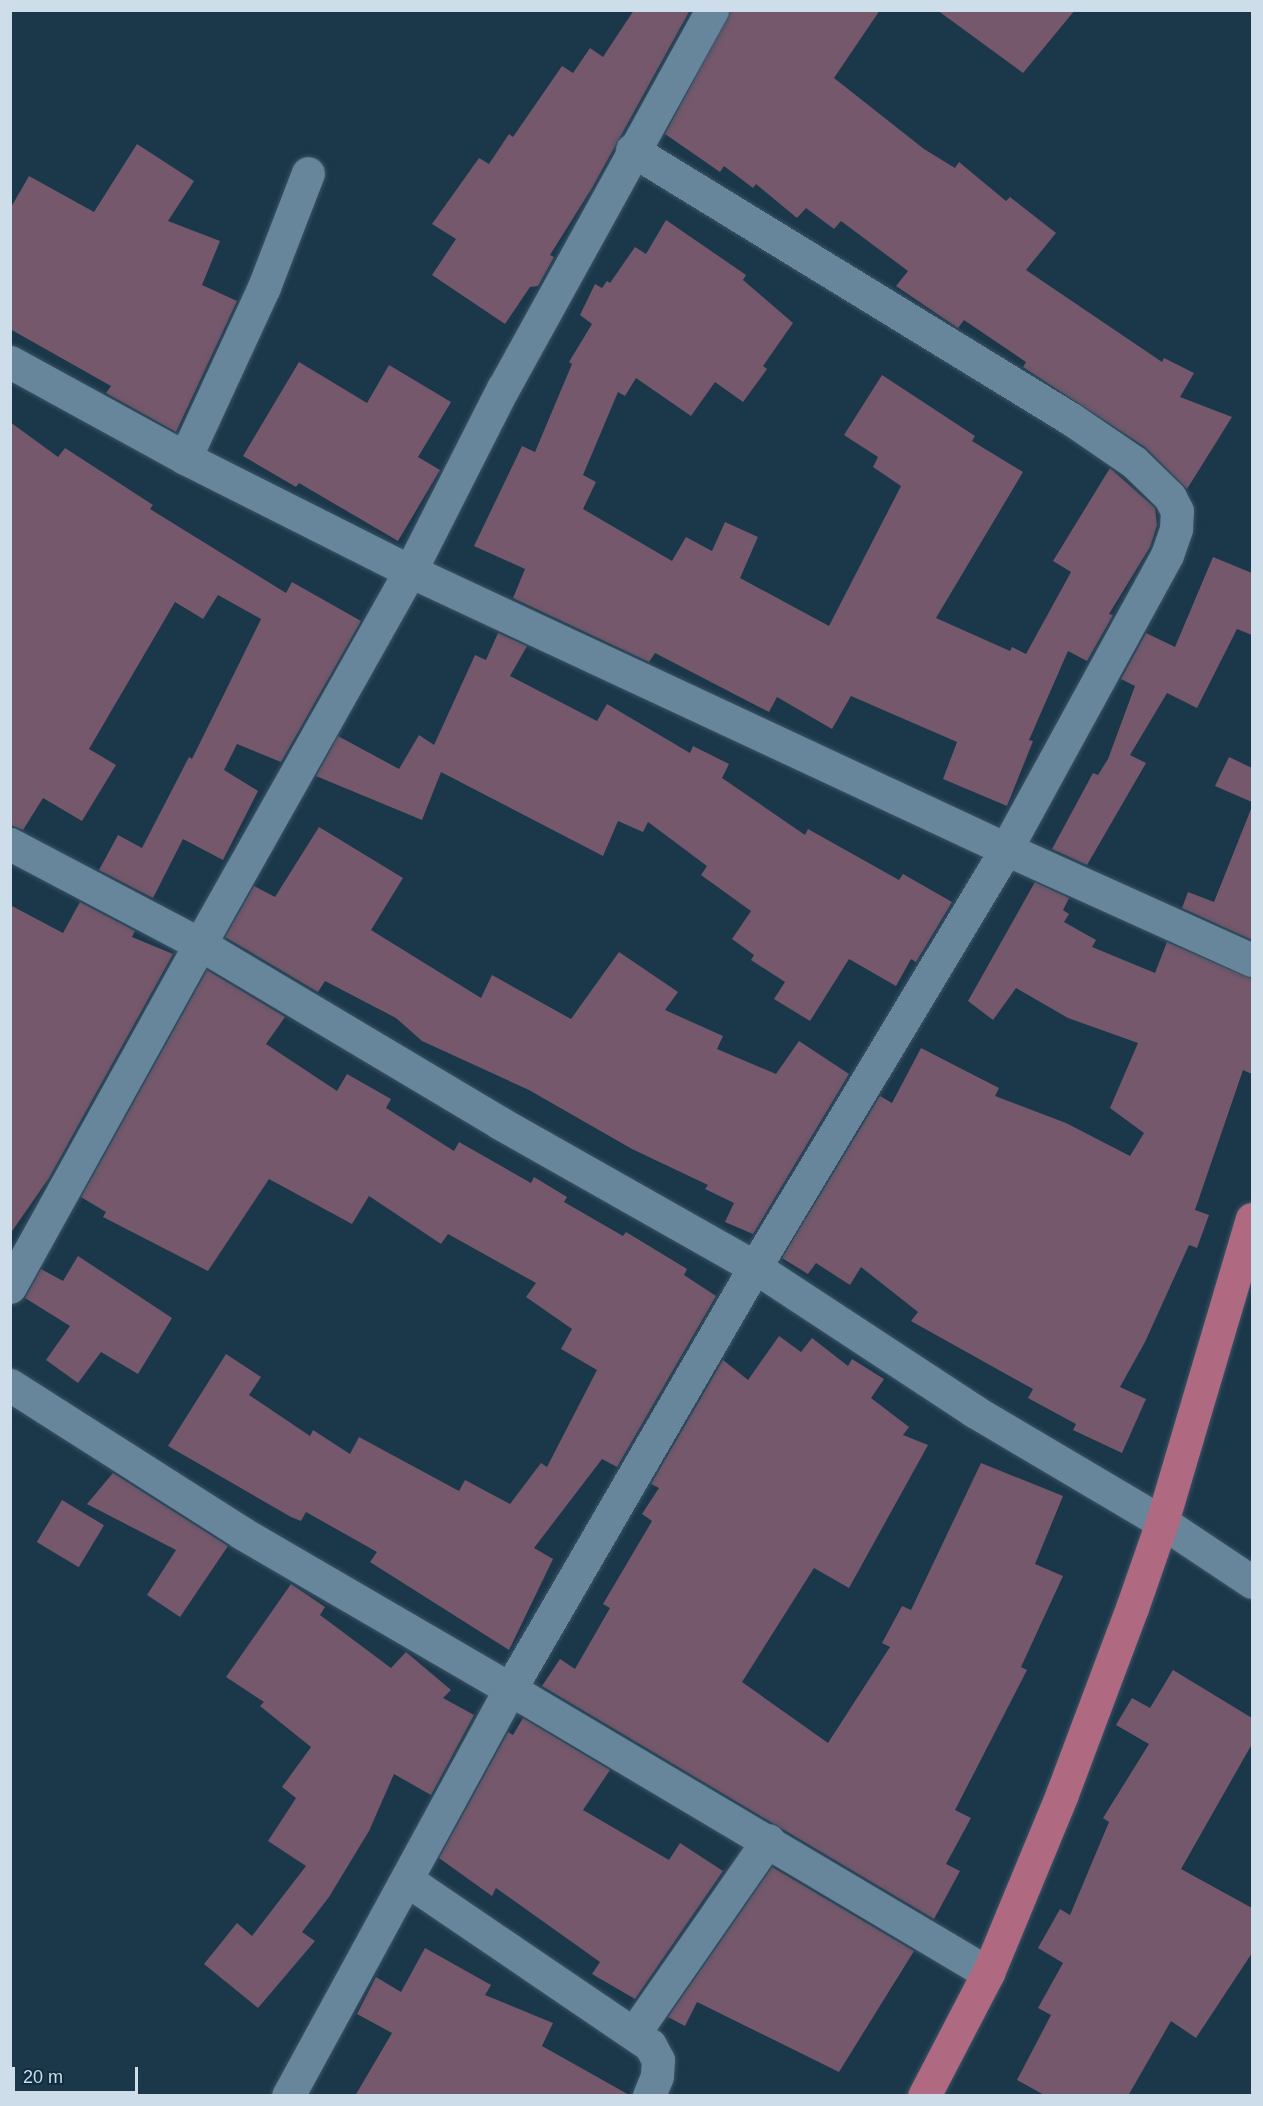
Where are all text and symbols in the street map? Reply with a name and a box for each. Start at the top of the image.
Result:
scale bar [15,2055,141,2093]
text: 20 m [23,2067,63,2087]

